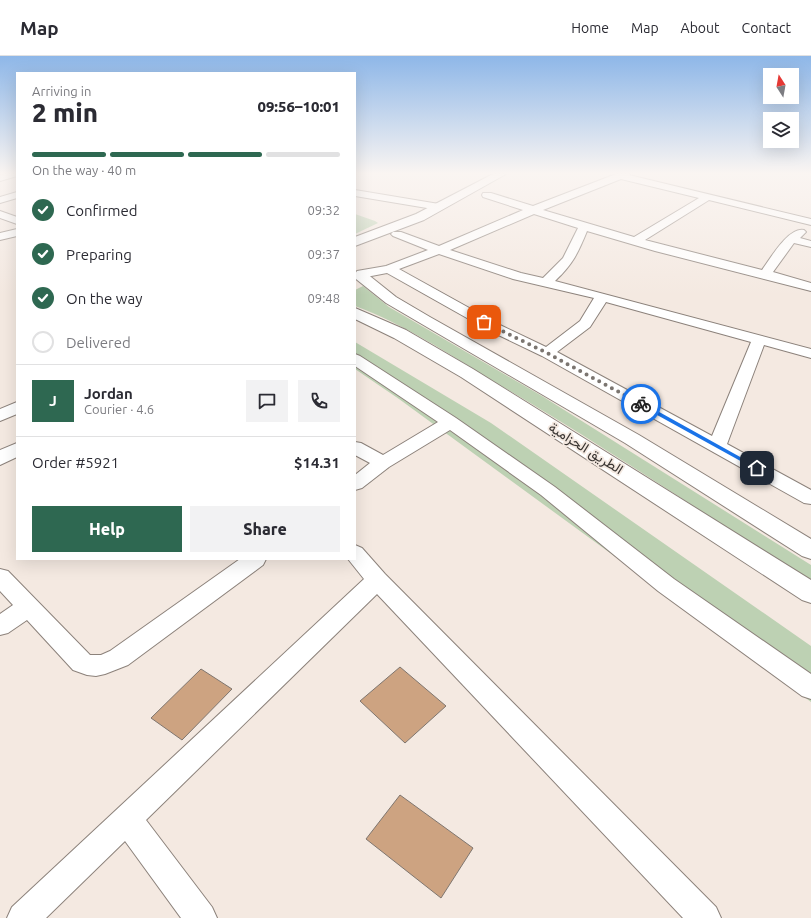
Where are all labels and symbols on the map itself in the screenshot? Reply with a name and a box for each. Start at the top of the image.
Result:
north arrow [763,68,799,104]
pin [467,305,501,339]
courier [621,384,661,424]
street label: الطريق الحزامية [545,419,626,478]
pin [740,451,774,485]

